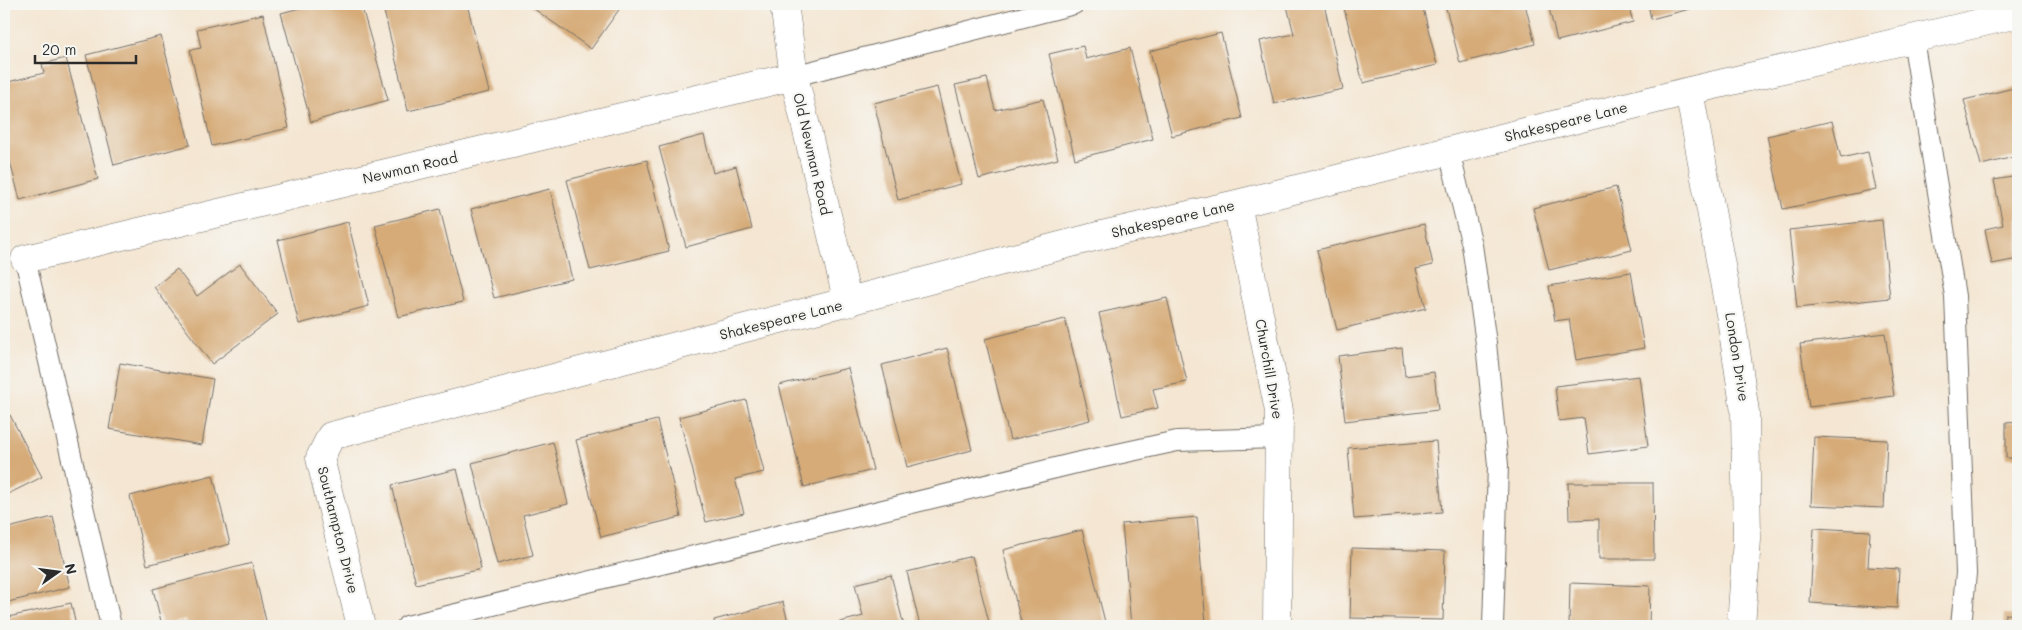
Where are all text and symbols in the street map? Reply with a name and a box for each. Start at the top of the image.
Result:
scale bar [35,32,136,64]
text: 20 m [42,39,76,59]
street label: Old Newman Road [789,91,836,217]
street label: Shakespeare Lane [1502,97,1629,146]
street label: Newman Road [361,147,459,188]
street label: Shakespeare Lane [1109,195,1236,242]
street label: Shakespeare Lane [717,295,844,344]
street label: London Drive [1721,311,1754,403]
street label: Churchill Drive [1251,317,1288,421]
street label: Southampton Drive [314,464,363,595]
north arrow [32,548,82,598]
text: N [61,561,82,576]

